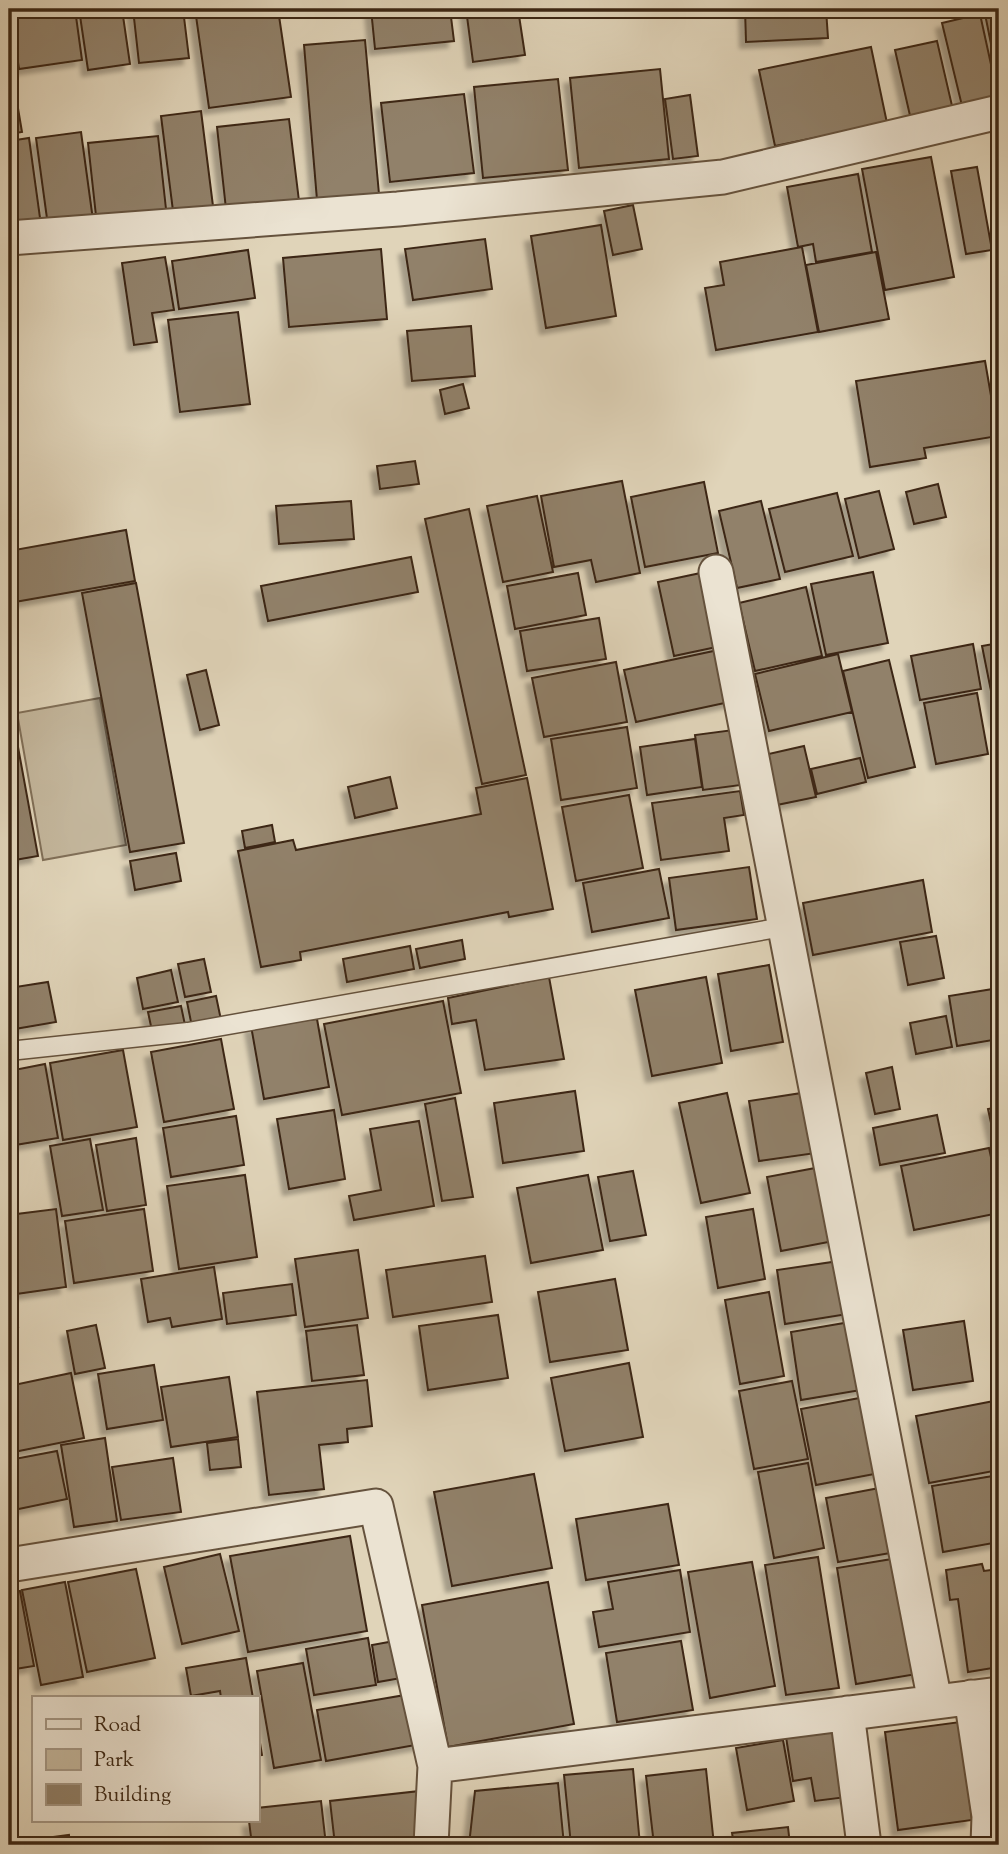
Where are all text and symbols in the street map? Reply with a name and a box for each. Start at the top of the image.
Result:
legend [32,1696,259,1822]
text: Road [94,1711,141,1741]
text: Park [94,1746,135,1776]
text: Building [94,1781,171,1811]

